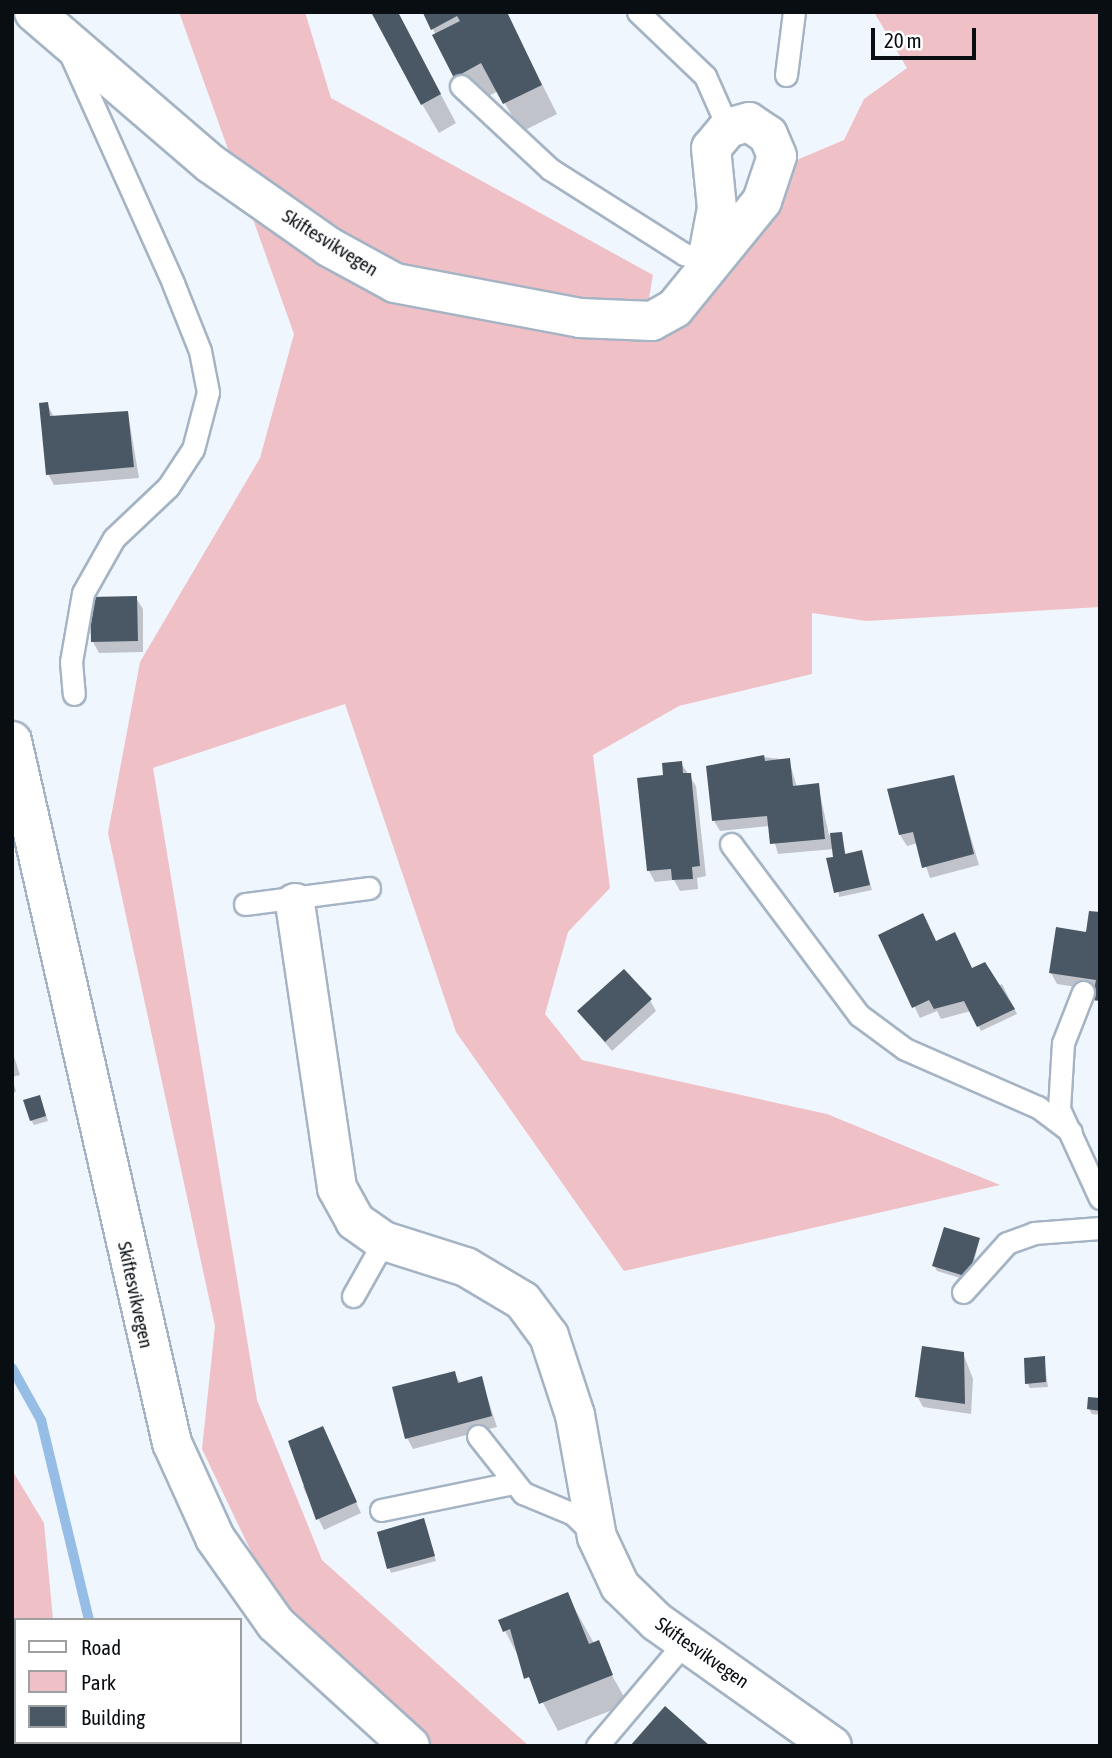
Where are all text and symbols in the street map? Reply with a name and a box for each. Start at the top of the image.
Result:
scale bar [874,14,979,58]
text: 20 m [884,28,922,52]
street label: Skiftesvikvegen [278,205,382,281]
street label: Skiftesvikvegen [113,1240,157,1350]
street label: Skiftesvikvegen [651,1613,753,1693]
legend [14,1618,242,1744]
text: Road [81,1635,121,1659]
text: Park [81,1670,116,1694]
text: Building [81,1705,145,1729]

